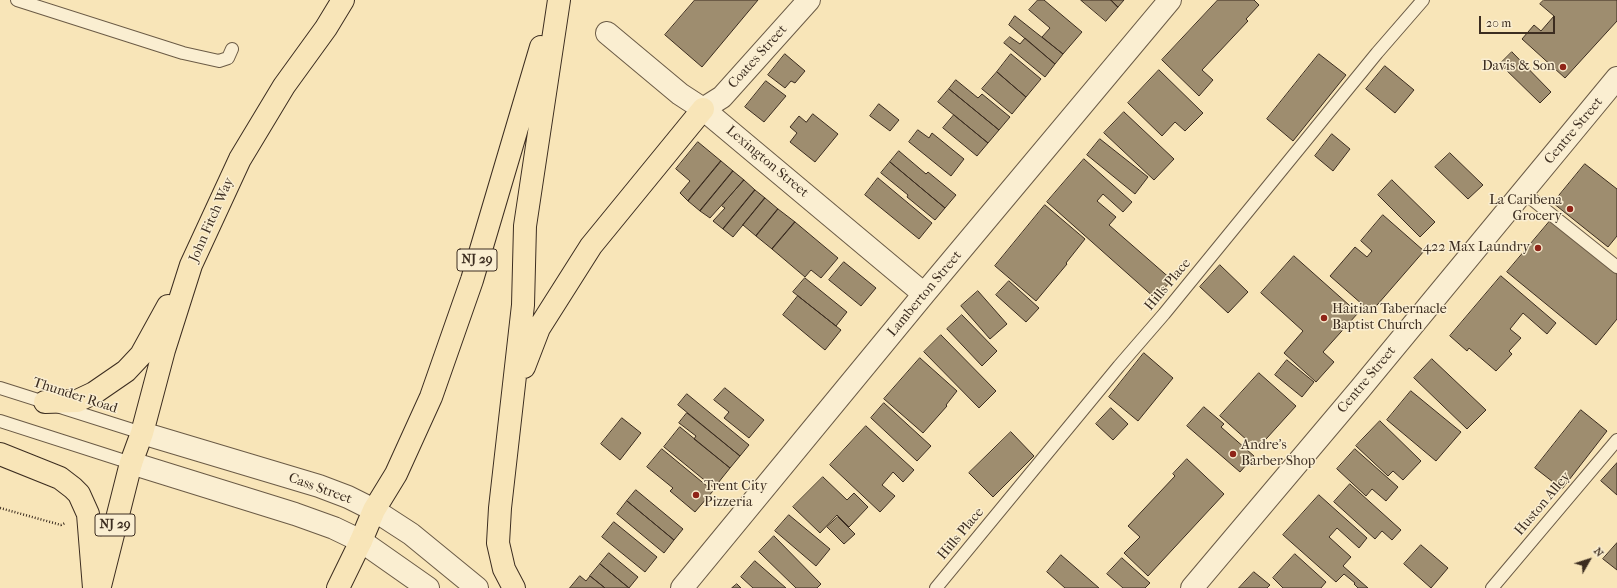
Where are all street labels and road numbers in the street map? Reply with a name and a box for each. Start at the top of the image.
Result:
street label: Coates Street [725,22,791,92]
street label: Centre Street [1541,94,1607,168]
street label: Lexington Street [722,123,812,201]
street label: John Fitch Way [186,175,238,265]
street label: Lamberton Street [884,248,966,340]
road number: NJ 29 [457,249,497,271]
street label: Hills Place [1141,255,1195,315]
street label: Centre Street [1334,343,1400,417]
street label: Thunder Road [31,374,119,418]
street label: Huston Alley [1511,469,1575,539]
street label: Cass Street [286,470,354,508]
street label: Hills Place [934,504,988,564]
road number: NJ 29 [95,514,135,536]

